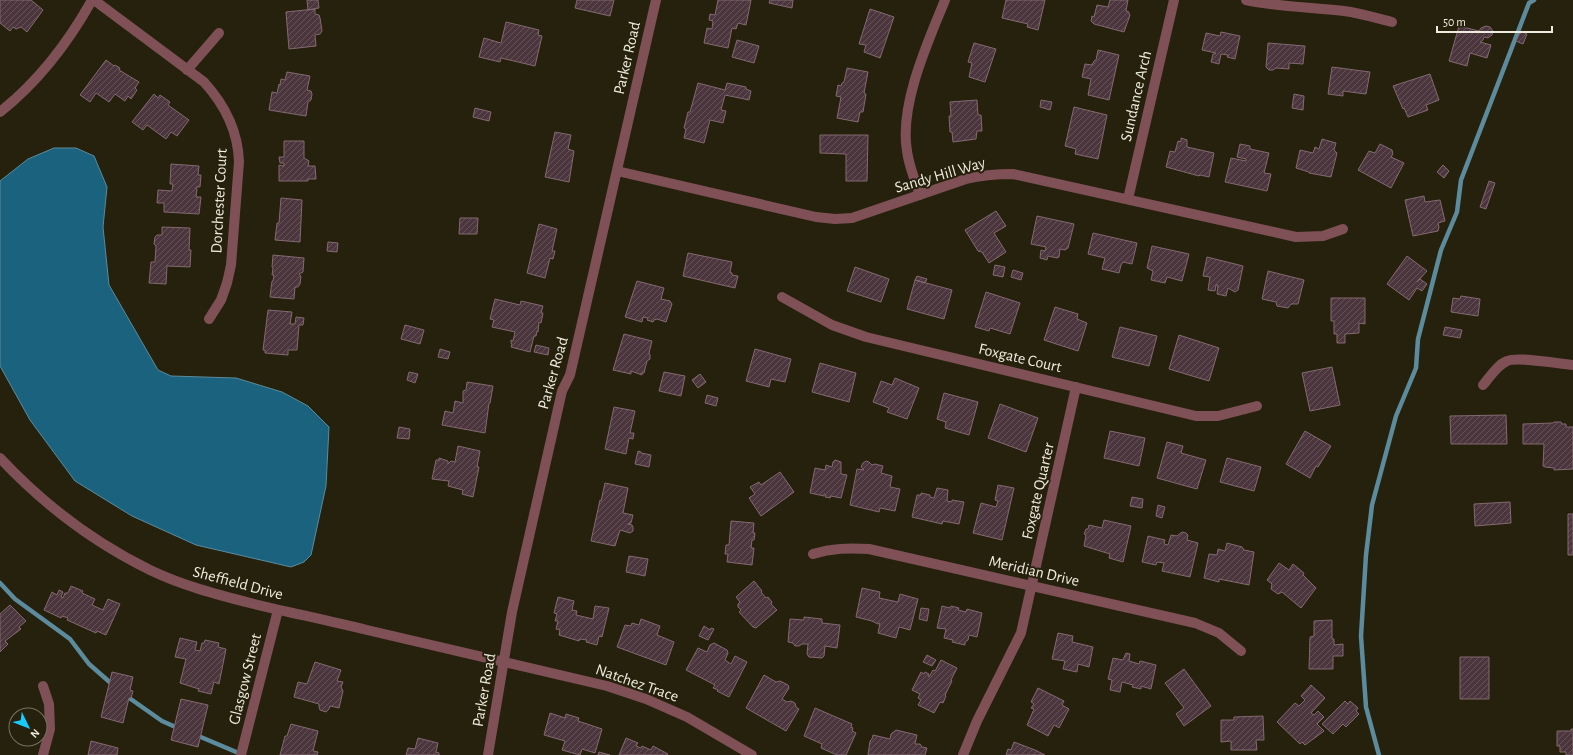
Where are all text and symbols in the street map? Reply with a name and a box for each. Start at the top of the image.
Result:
scale bar [1437,8,1552,34]
text: 50 m [1443,16,1466,28]
street label: Parker Road [611,20,643,96]
street label: Sundance Arch [1118,49,1154,143]
street label: Dorchester Court [208,148,230,254]
street label: Sandy Hill Way [893,154,987,197]
street label: Parker Road [535,335,571,411]
street label: Foxgate Court [977,341,1063,375]
street label: Foxgate Quarter [1019,440,1058,541]
street label: Meridian Drive [987,553,1081,589]
street label: Sheffield Drive [191,563,285,603]
street label: Glasgow Street [226,632,264,726]
street label: Parker Road [470,652,498,728]
street label: Natchez Trace [593,661,681,705]
north arrow [8,707,48,747]
text: N [28,727,42,740]

